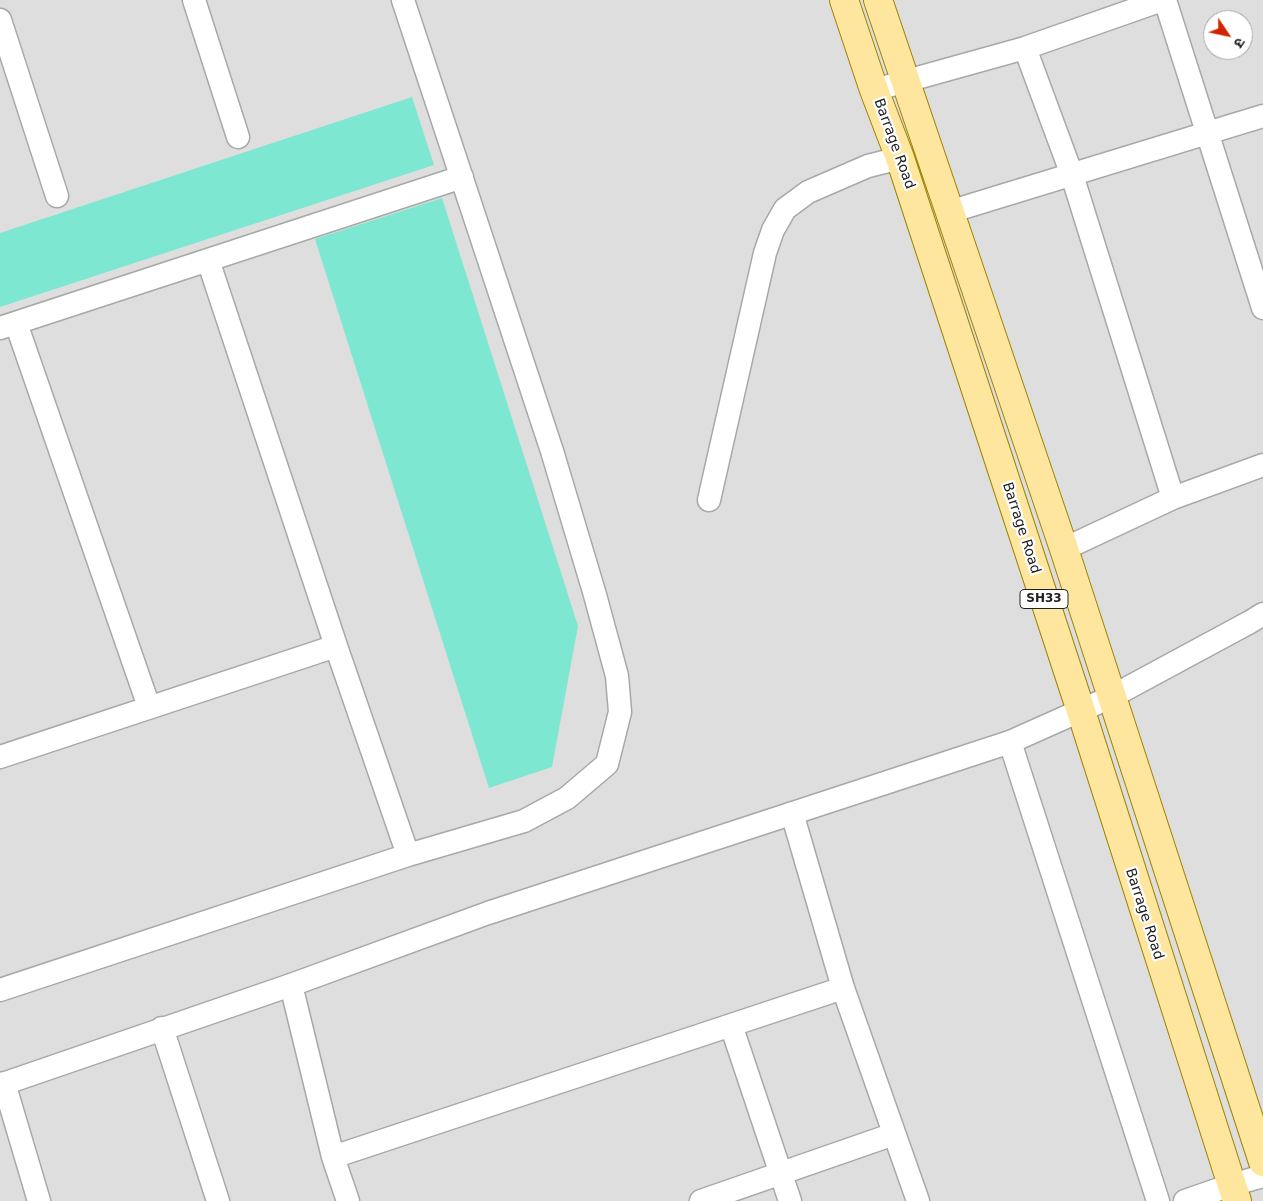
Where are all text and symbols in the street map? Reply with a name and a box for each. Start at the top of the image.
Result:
north arrow [1203,10,1253,60]
text: उ [1231,35,1249,51]
street label: Barrage Road [870,96,918,192]
street label: Barrage Road [998,480,1044,576]
road number: SH33 [1020,590,1068,608]
street label: Barrage Road [1121,866,1167,962]

